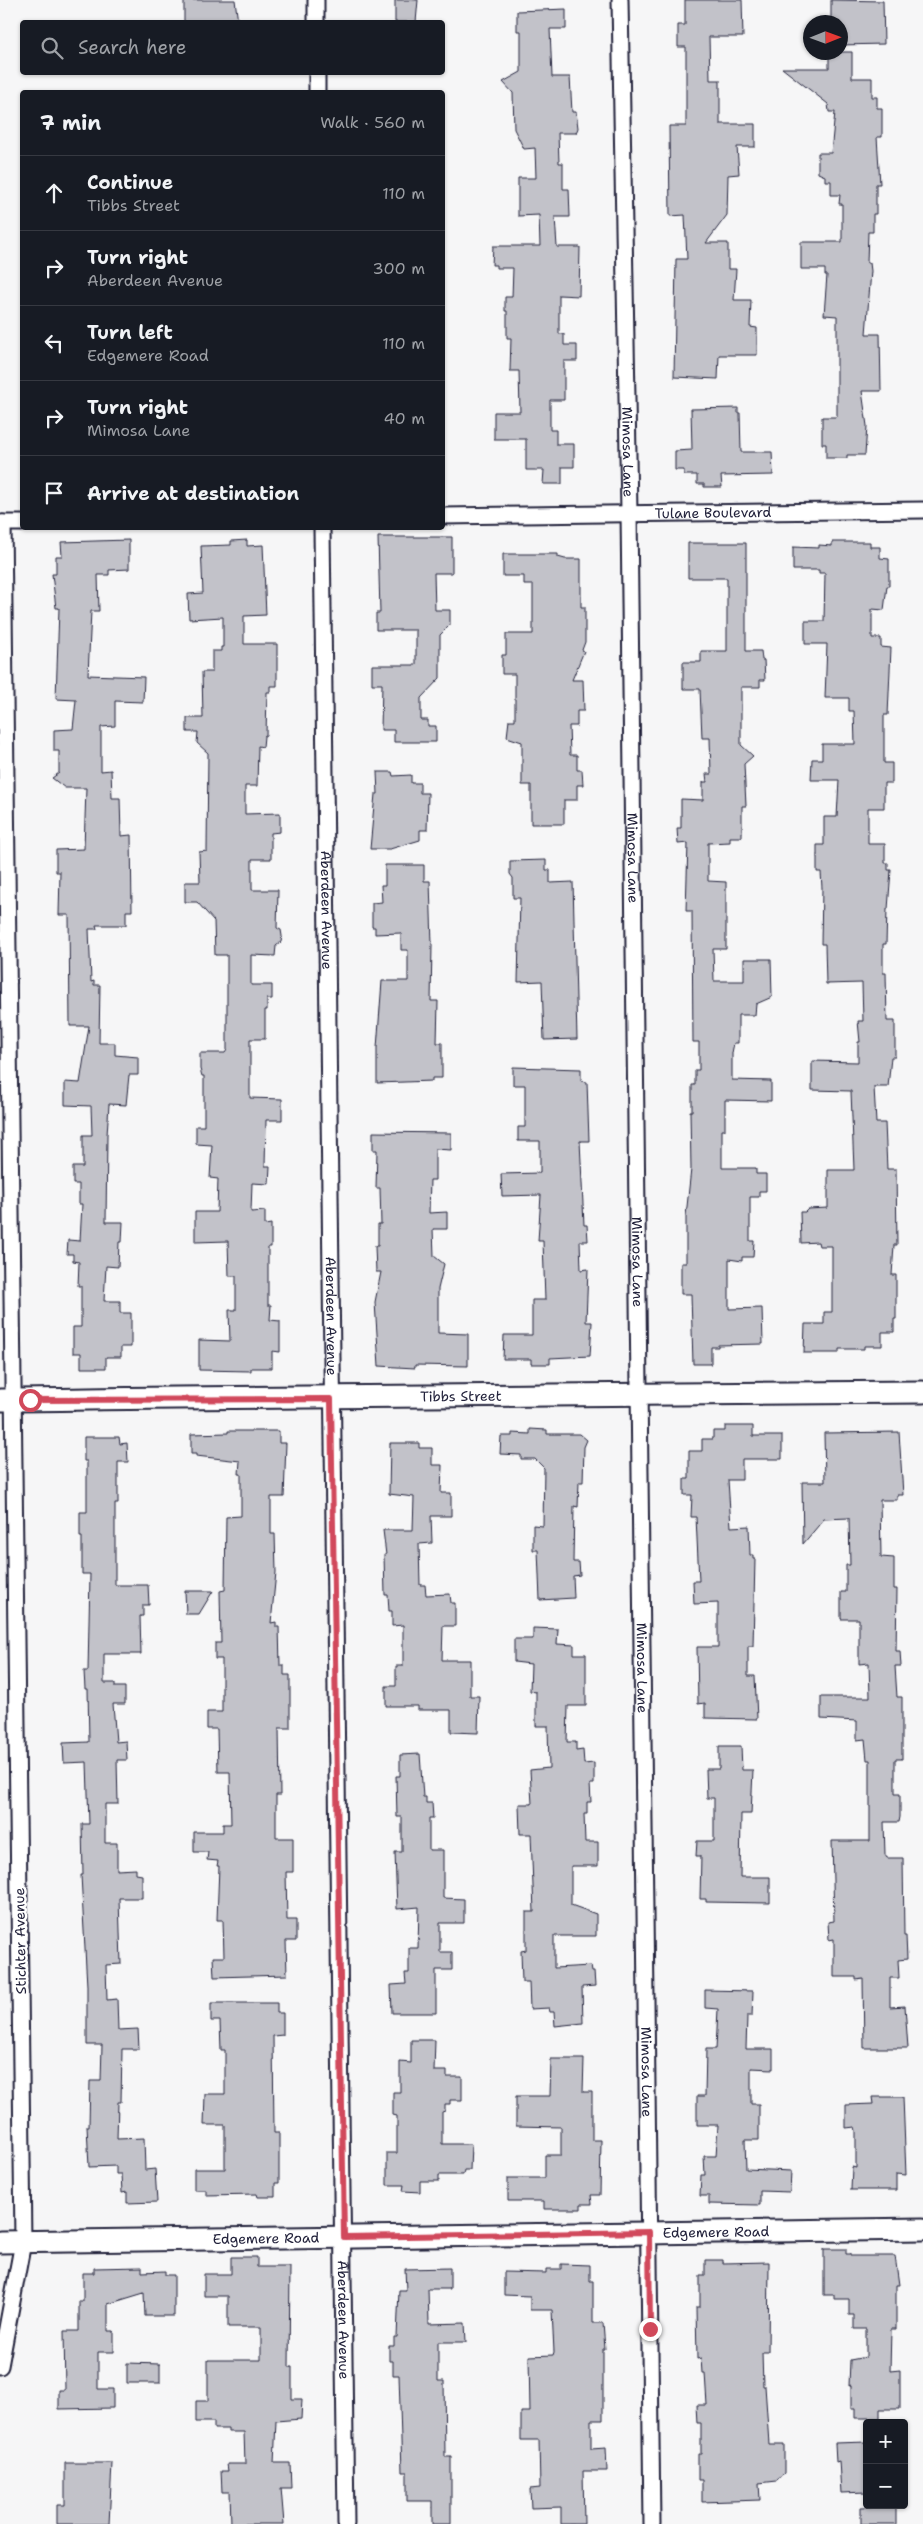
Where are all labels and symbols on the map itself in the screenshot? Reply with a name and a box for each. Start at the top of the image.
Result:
north arrow [803,15,848,60]
street label: Mimosa Lane [618,407,638,497]
street label: Tulane Boulevard [654,503,772,522]
street label: Mimosa Lane [623,813,642,903]
street label: Aberdeen Avenue [317,850,336,970]
street label: Mimosa Lane [628,1217,647,1307]
street label: Aberdeen Avenue [322,1256,341,1376]
street label: Tibbs Street [420,1387,502,1405]
route start [19,1389,42,1412]
street label: Mimosa Lane [633,1623,652,1713]
street label: Stichter Avenue [10,1887,30,1995]
street label: Mimosa Lane [637,2027,656,2117]
street label: Edgemere Road [662,2222,770,2242]
street label: Edgemere Road [212,2229,320,2248]
street label: Aberdeen Avenue [334,2260,353,2380]
route end [639,2318,662,2341]

